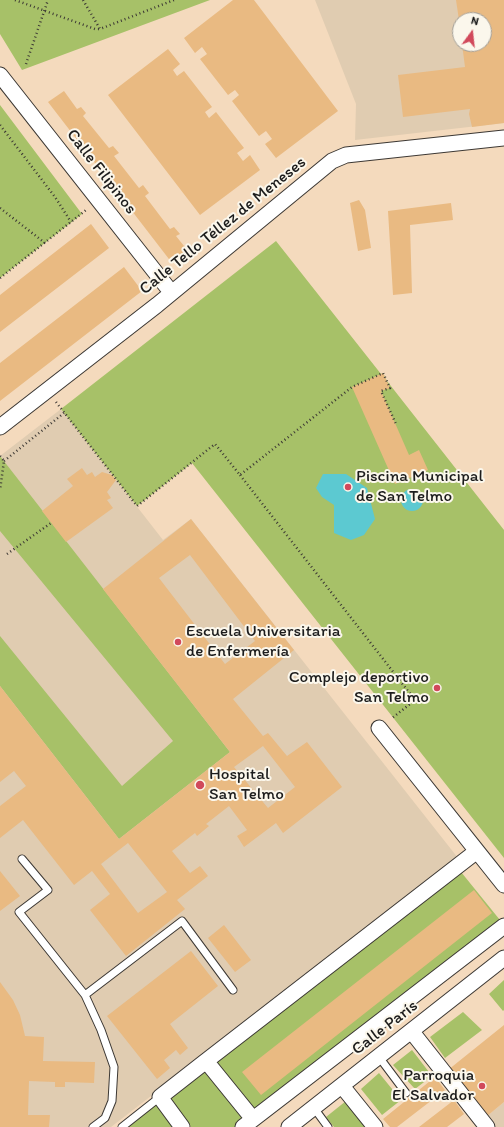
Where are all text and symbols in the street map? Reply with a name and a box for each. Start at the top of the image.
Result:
north arrow [452,12,492,52]
text: N [470,14,480,28]
street label: Calle Filipinos [62,125,140,219]
street label: Calle Tello Téllez de Meneses [136,152,310,300]
place label: Piscina Municipal de San Telmo [356,467,483,507]
marker: Piscina Municipal de San Telmo [343,482,353,492]
place label: Escuela Universitaria de Enfermería [186,622,341,662]
marker: Escuela Universitaria de Enfermería [173,637,183,647]
place label: Complejo deportivo San Telmo [289,668,429,708]
marker: Complejo deportivo San Telmo [432,683,442,693]
place label: Hospital San Telmo [209,765,284,805]
marker: Hospital San Telmo [194,779,206,791]
street label: Calle París [348,996,422,1060]
place label: Parroquia El Salvador [392,1066,474,1106]
marker: Parroquia El Salvador [477,1081,487,1091]

